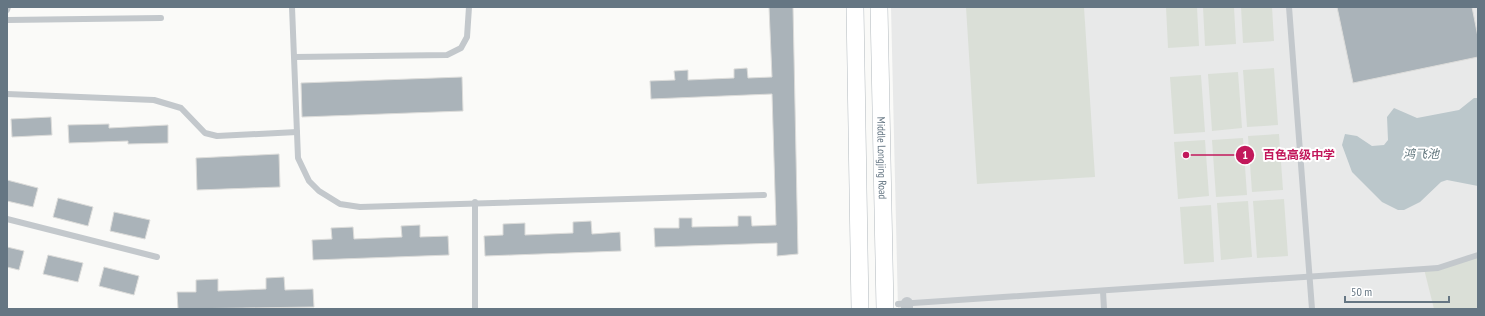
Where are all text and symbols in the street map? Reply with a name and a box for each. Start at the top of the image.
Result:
street label: Middle Longjing Road [874,117,890,200]
callout: 百色高级中学 [1235,143,1343,167]
water label: 鸿飞池 [1403,146,1440,161]
text: 1 [1242,147,1248,162]
text: 百色高级中学 [1263,147,1335,162]
scale bar [1345,278,1449,304]
text: 50 m [1351,284,1372,299]

